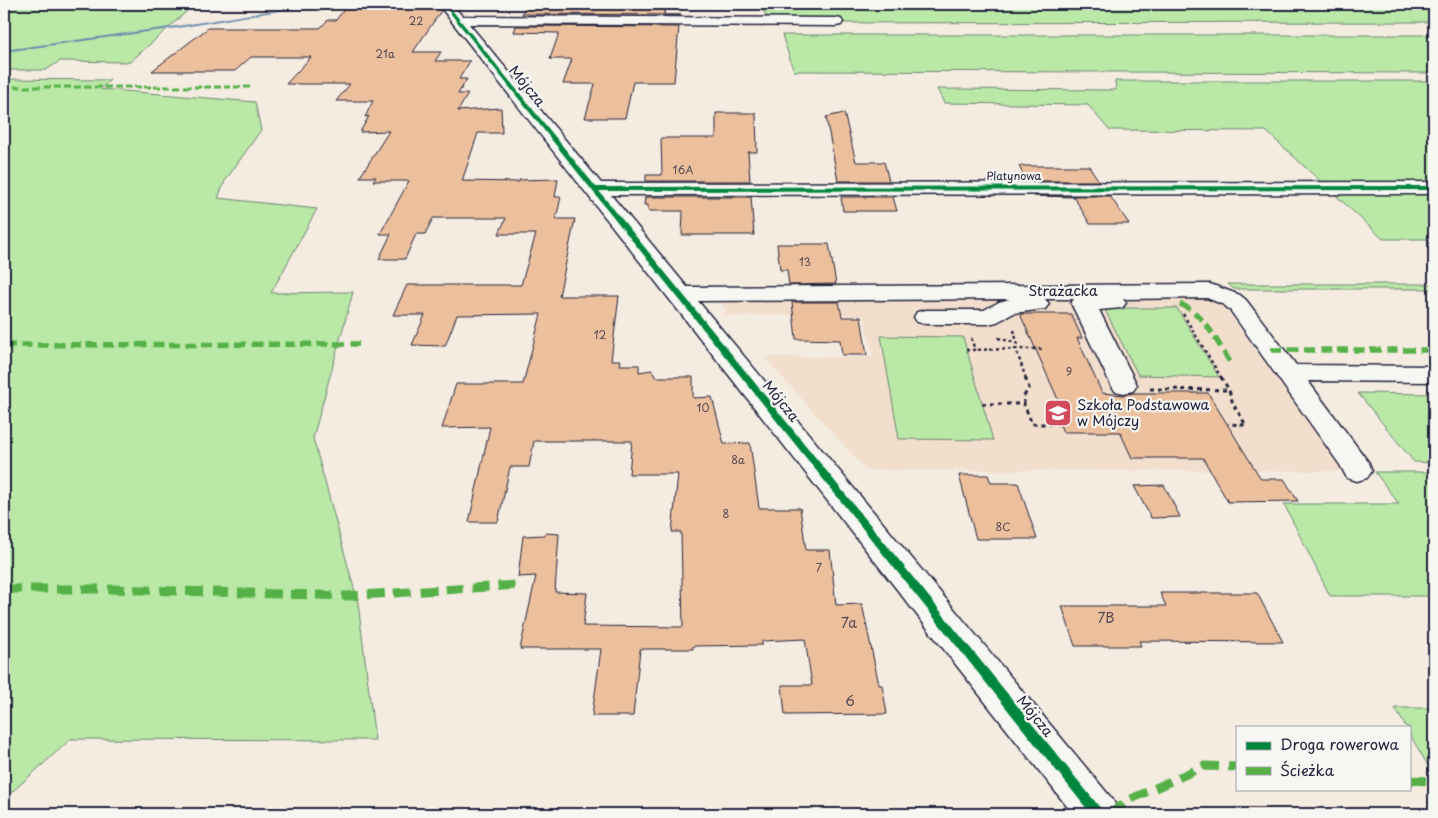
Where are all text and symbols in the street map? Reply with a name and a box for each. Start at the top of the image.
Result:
house number: 22 [409,12,423,29]
house number: 21a [375,45,395,62]
street label: Mójcza [504,61,551,111]
house number: 16A [673,161,693,178]
street label: Platynowa [987,167,1042,184]
house number: 13 [799,253,811,270]
street label: Strażacka [1028,280,1098,301]
house number: 12 [594,326,607,343]
house number: 9 [1066,363,1072,380]
street label: Mójcza [758,376,805,426]
place label: Szkoła Podstawowa w Mójczy [1077,394,1210,431]
school or university icon: Szkoła Podstawowa w Mójczy [1043,398,1073,428]
house number: 10 [697,399,709,416]
house number: 8a [731,451,745,468]
house number: 8 [723,505,730,522]
house number: 8C [995,518,1011,535]
house number: 7 [816,559,822,576]
house number: 7B [1097,607,1115,628]
house number: 7a [841,612,857,633]
house number: 6 [845,690,855,711]
street label: Mójcza [1012,691,1059,741]
legend [1236,726,1410,790]
text: Droga rowerowa [1280,732,1399,755]
text: Ścieżka [1280,758,1335,781]

